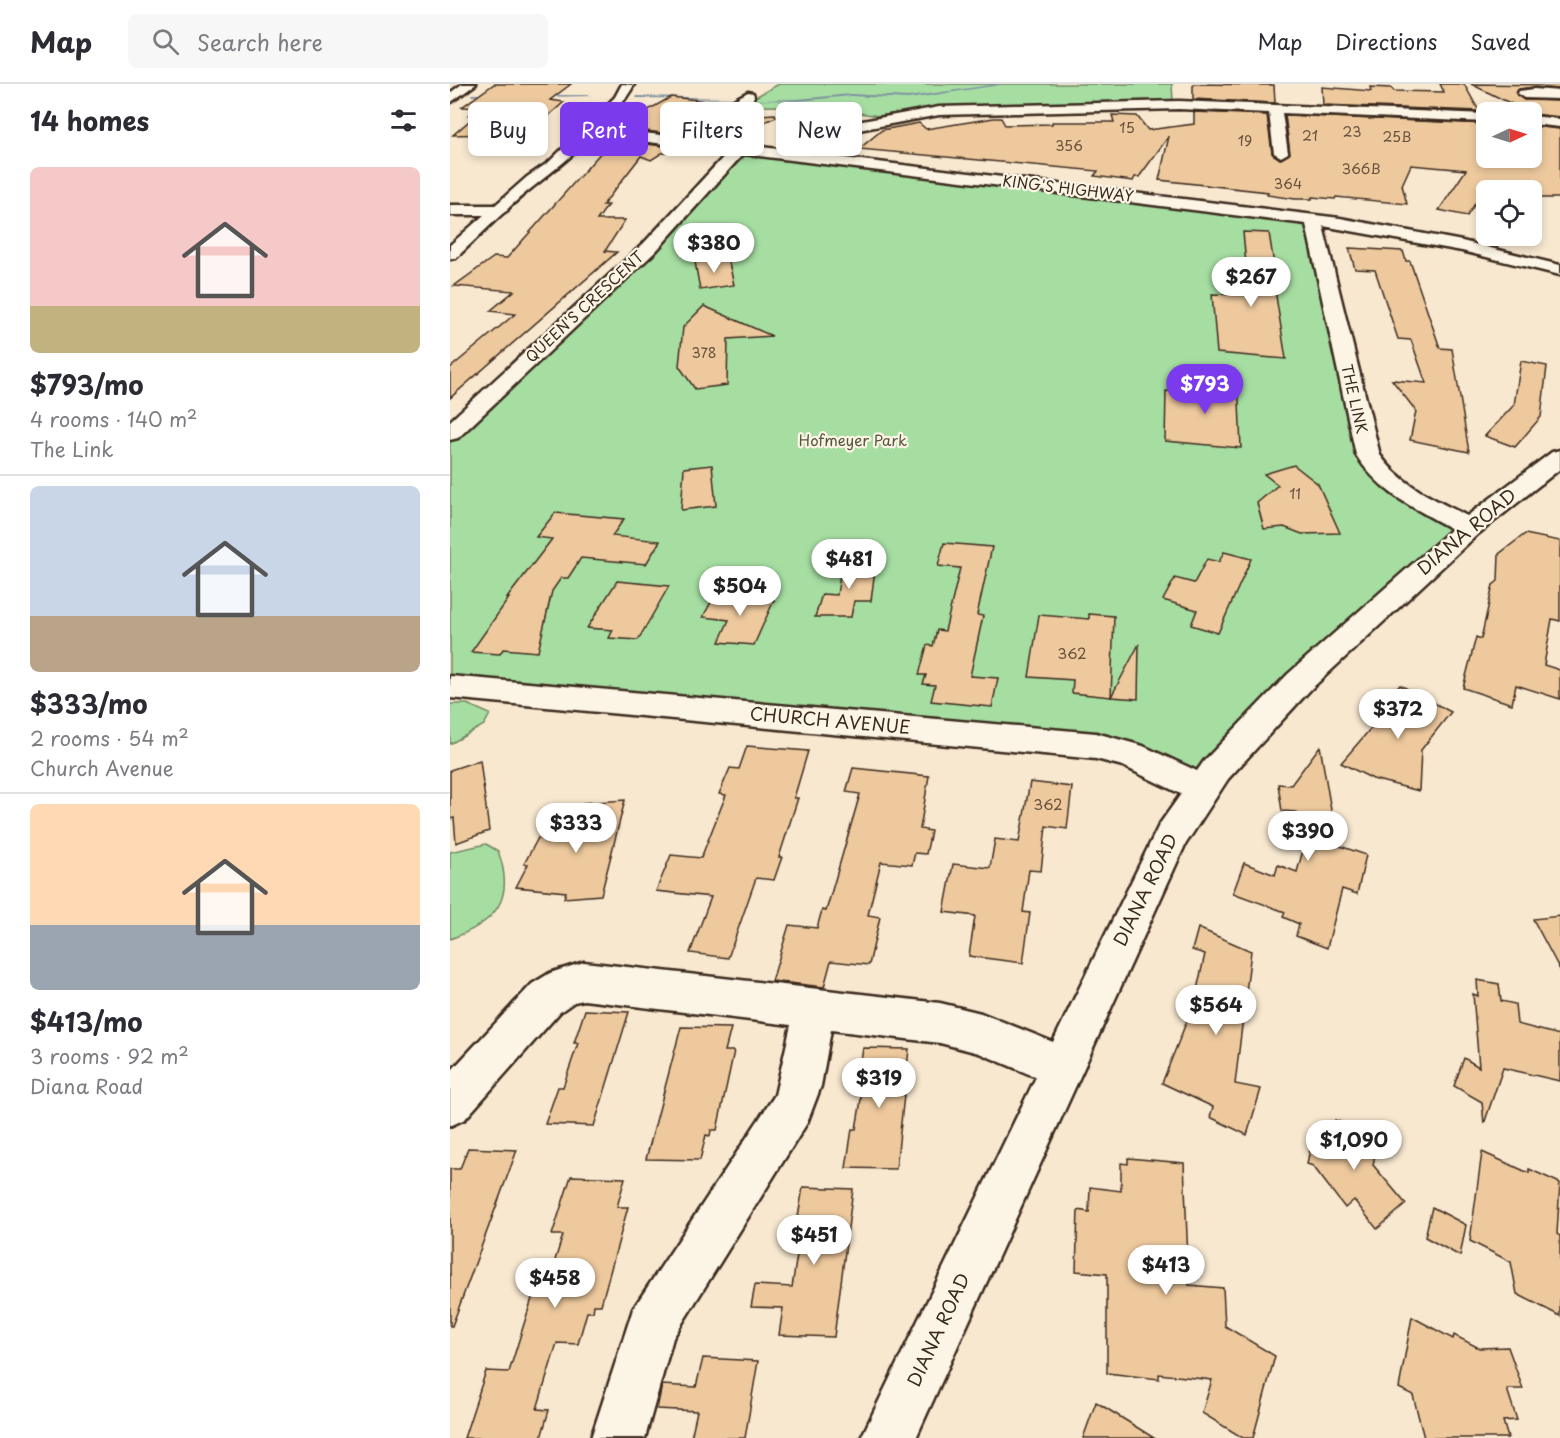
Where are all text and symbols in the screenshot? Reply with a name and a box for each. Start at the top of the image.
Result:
search box [128,14,548,68]
text: Map [30,20,92,63]
icon: search [149,25,182,58]
text: Search here [197,25,323,58]
text: Map [1257,25,1302,57]
text: Directions [1335,25,1437,57]
text: Saved [1470,25,1530,57]
text: 14 homes [30,101,149,140]
chip: Buy [468,102,548,156]
chip: Rent [560,102,648,156]
chip: Filters [660,102,764,156]
chip: New [776,102,862,156]
north arrow [1476,102,1542,168]
map controls [1476,102,1542,246]
icon: filters [387,104,420,137]
house number: 15 [1119,117,1135,138]
house number: 23 [1343,121,1361,142]
house number: 21 [1302,125,1318,146]
house number: 25B [1383,126,1411,147]
house number: 19 [1238,130,1252,151]
house number: 356 [1055,135,1083,156]
house number: 366B [1341,158,1381,179]
street label: KING'S HIGHWAY [1001,168,1136,207]
house number: 364 [1274,173,1302,194]
button: locate [1476,180,1542,246]
icon: home [171,206,279,314]
pin: $380 [678,223,750,274]
text: $380 [687,227,741,257]
street label: QUEEN'S CRESCENT [520,244,649,367]
pin: $267 [1215,257,1287,308]
text: $267 [1226,261,1276,291]
house number: 378 [691,342,717,363]
street label: THE LINK [1336,362,1375,436]
pin: $793 [1169,364,1241,415]
text: $793/mo [30,365,144,404]
text: $793 [1180,368,1230,398]
text: 4 rooms · 140 m² [30,404,197,434]
park label: Hofmeyer Park [799,428,907,451]
text: The Link [30,434,113,464]
street label: DIANA ROAD [1411,481,1522,580]
house number: 11 [1289,483,1301,504]
icon: home [171,525,279,633]
pin: $481 [813,539,885,590]
text: $481 [825,543,873,573]
pin: $504 [704,566,776,617]
text: $504 [713,570,767,600]
house number: 362 [1057,641,1087,664]
text: $333/mo [30,684,148,723]
pin: $372 [1362,689,1434,740]
text: $372 [1373,693,1423,723]
street label: CHURCH AVENUE [749,699,912,740]
text: 2 rooms · 54 m² [30,723,189,753]
text: Church Avenue [30,753,174,783]
house number: 362 [1033,792,1063,815]
pin: $333 [540,803,612,854]
text: $333 [550,807,602,837]
pin: $390 [1272,811,1344,862]
text: $390 [1282,815,1334,845]
street label: DIANA ROAD [1106,828,1184,950]
icon: home [171,843,279,951]
pin: $564 [1180,985,1252,1036]
text: $564 [1189,989,1243,1019]
text: $413/mo [30,1002,143,1041]
text: 3 rooms · 92 m² [30,1041,189,1071]
pin: $319 [843,1058,915,1109]
text: $319 [856,1062,902,1092]
text: Diana Road [30,1071,143,1101]
pin: $1,090 [1305,1120,1403,1171]
text: $1,090 [1320,1124,1388,1154]
pin: $451 [778,1215,850,1266]
text: $451 [791,1219,837,1249]
pin: $413 [1130,1245,1202,1296]
text: $413 [1142,1249,1190,1279]
pin: $458 [519,1258,591,1309]
text: $458 [529,1262,581,1292]
street label: DIANA ROAD [900,1268,976,1390]

